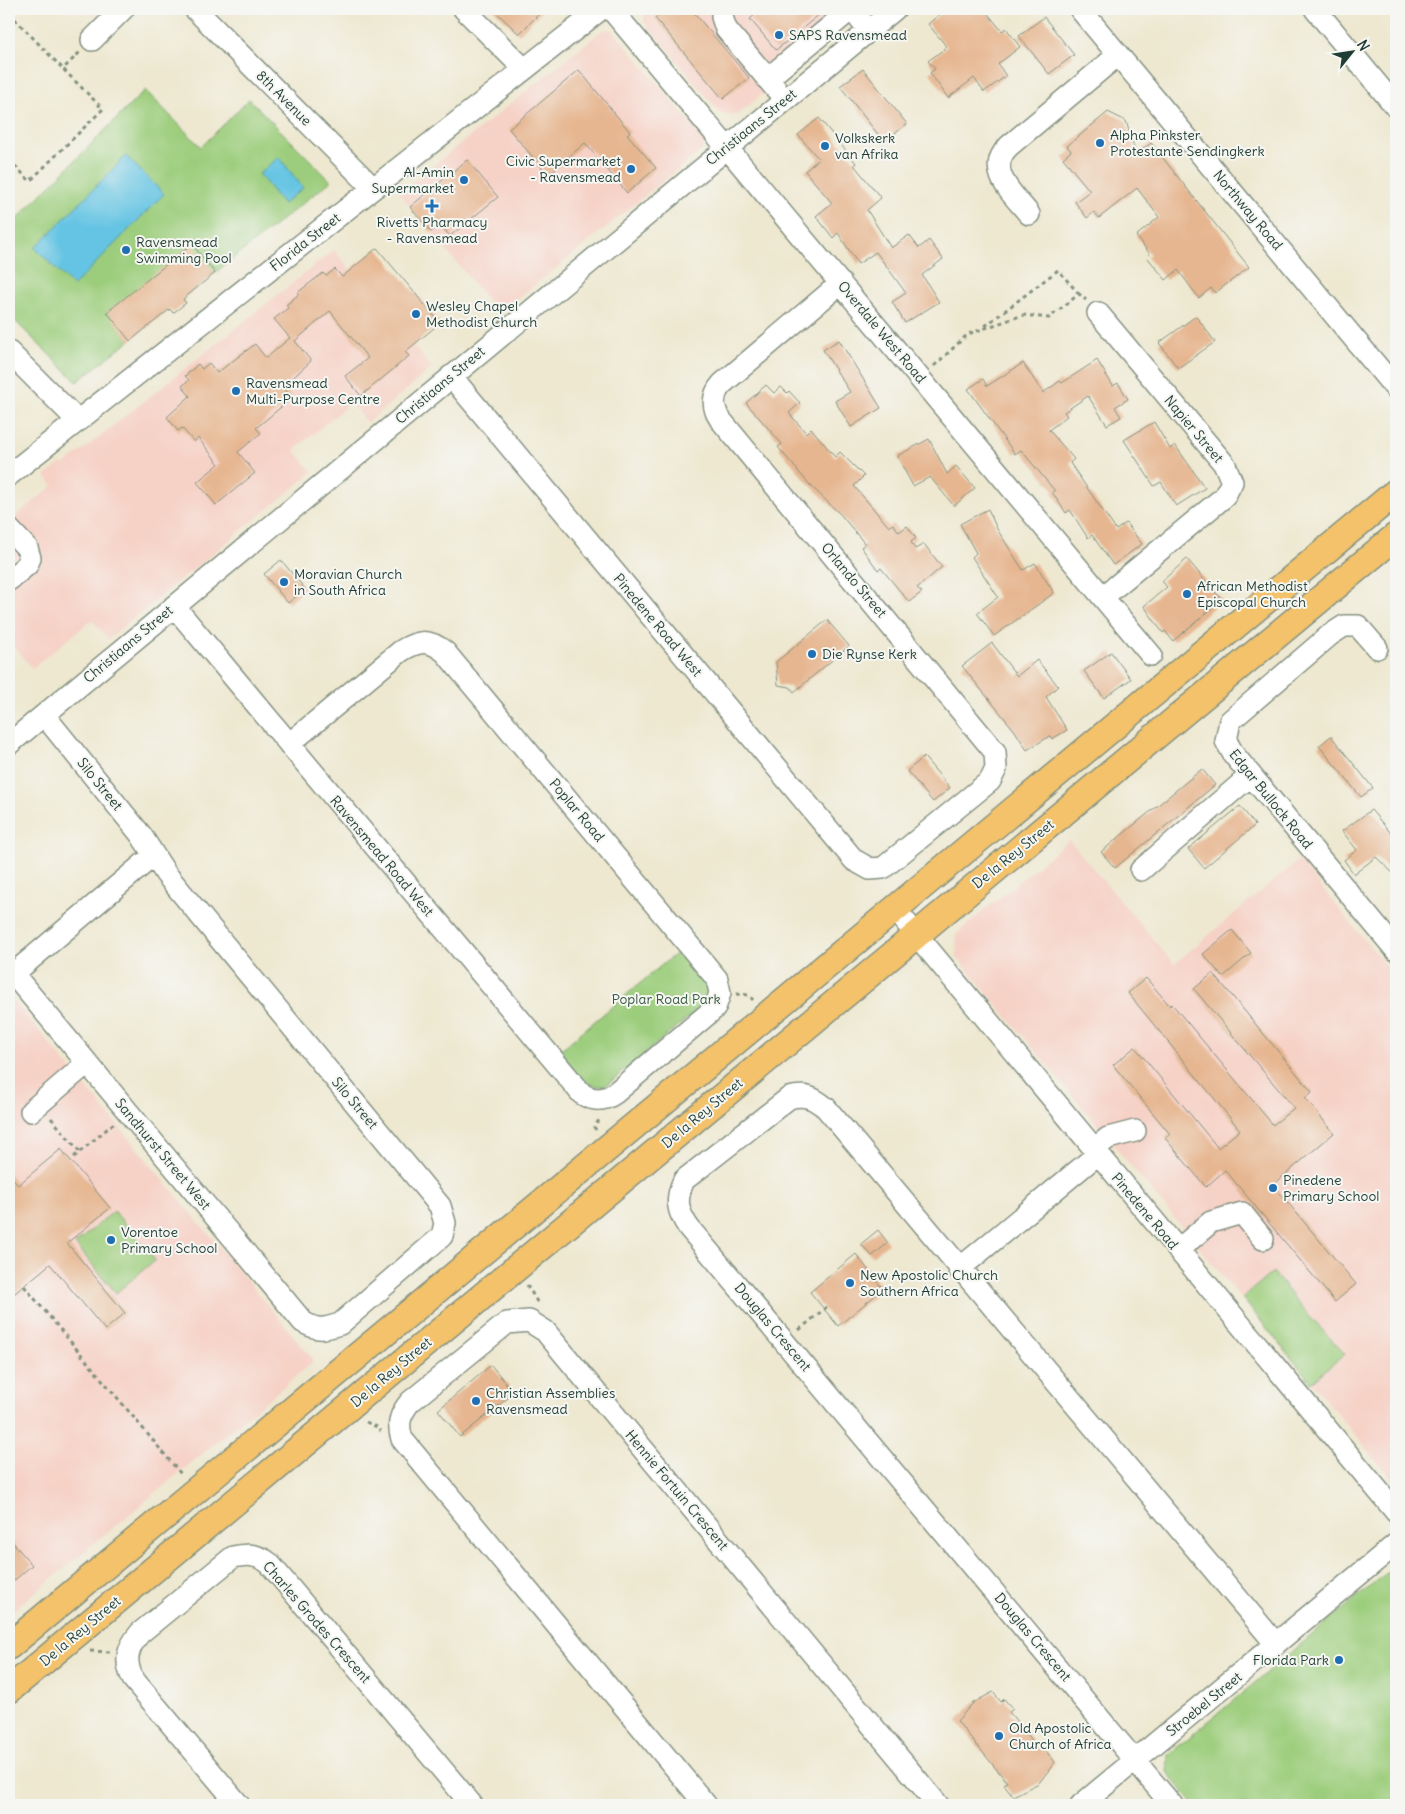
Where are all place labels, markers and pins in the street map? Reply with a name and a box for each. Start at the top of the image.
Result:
place label: SAPS Ravensmead [789,26,907,44]
marker: SAPS Ravensmead [773,29,785,41]
place label: Alpha Pinkster Protestante Sendingkerk [1110,126,1265,160]
place label: Volkskerk van Afrika [835,129,899,163]
marker: Alpha Pinkster Protestante Sendingkerk [1094,137,1106,149]
marker: Volkskerk van Afrika [819,140,831,152]
place label: Civic Supermarket - Ravensmead [506,152,621,186]
place label: Al-Amin Supermarket [372,163,454,197]
marker: Civic Supermarket - Ravensmead [625,163,637,175]
marker: Al-Amin Supermarket [458,174,470,186]
marker: Rivetts Pharmacy - Ravensmead [426,200,438,212]
place label: Rivetts Pharmacy - Ravensmead [377,213,488,247]
place label: Ravensmead Swimming Pool [136,233,232,267]
marker: Ravensmead Swimming Pool [120,244,132,256]
place label: Wesley Chapel Methodist Church [426,297,537,331]
marker: Wesley Chapel Methodist Church [410,308,422,320]
place label: Ravensmead Multi-Purpose Centre [246,374,380,408]
marker: Ravensmead Multi-Purpose Centre [230,385,242,397]
place label: Moravian Church in South Africa [294,565,402,599]
marker: Moravian Church in South Africa [278,576,290,588]
place label: African Methodist Episcopal Church [1197,577,1308,611]
marker: African Methodist Episcopal Church [1181,588,1193,600]
place label: Die Rynse Kerk [822,645,917,663]
marker: Die Rynse Kerk [806,648,818,660]
place label: Pinedene Primary School [1283,1171,1379,1205]
marker: Pinedene Primary School [1267,1182,1279,1194]
place label: Vorentoe Primary School [121,1223,217,1257]
marker: Vorentoe Primary School [105,1234,117,1246]
place label: New Apostolic Church Southern Africa [860,1266,998,1300]
marker: New Apostolic Church Southern Africa [844,1277,856,1289]
place label: Christian Assemblies Ravensmead [486,1384,615,1418]
marker: Christian Assemblies Ravensmead [470,1395,482,1407]
place label: Florida Park [1253,1651,1329,1669]
marker: Florida Park [1333,1654,1345,1666]
place label: Old Apostolic Church of Africa [1009,1719,1112,1753]
marker: Old Apostolic Church of Africa [993,1730,1005,1742]

